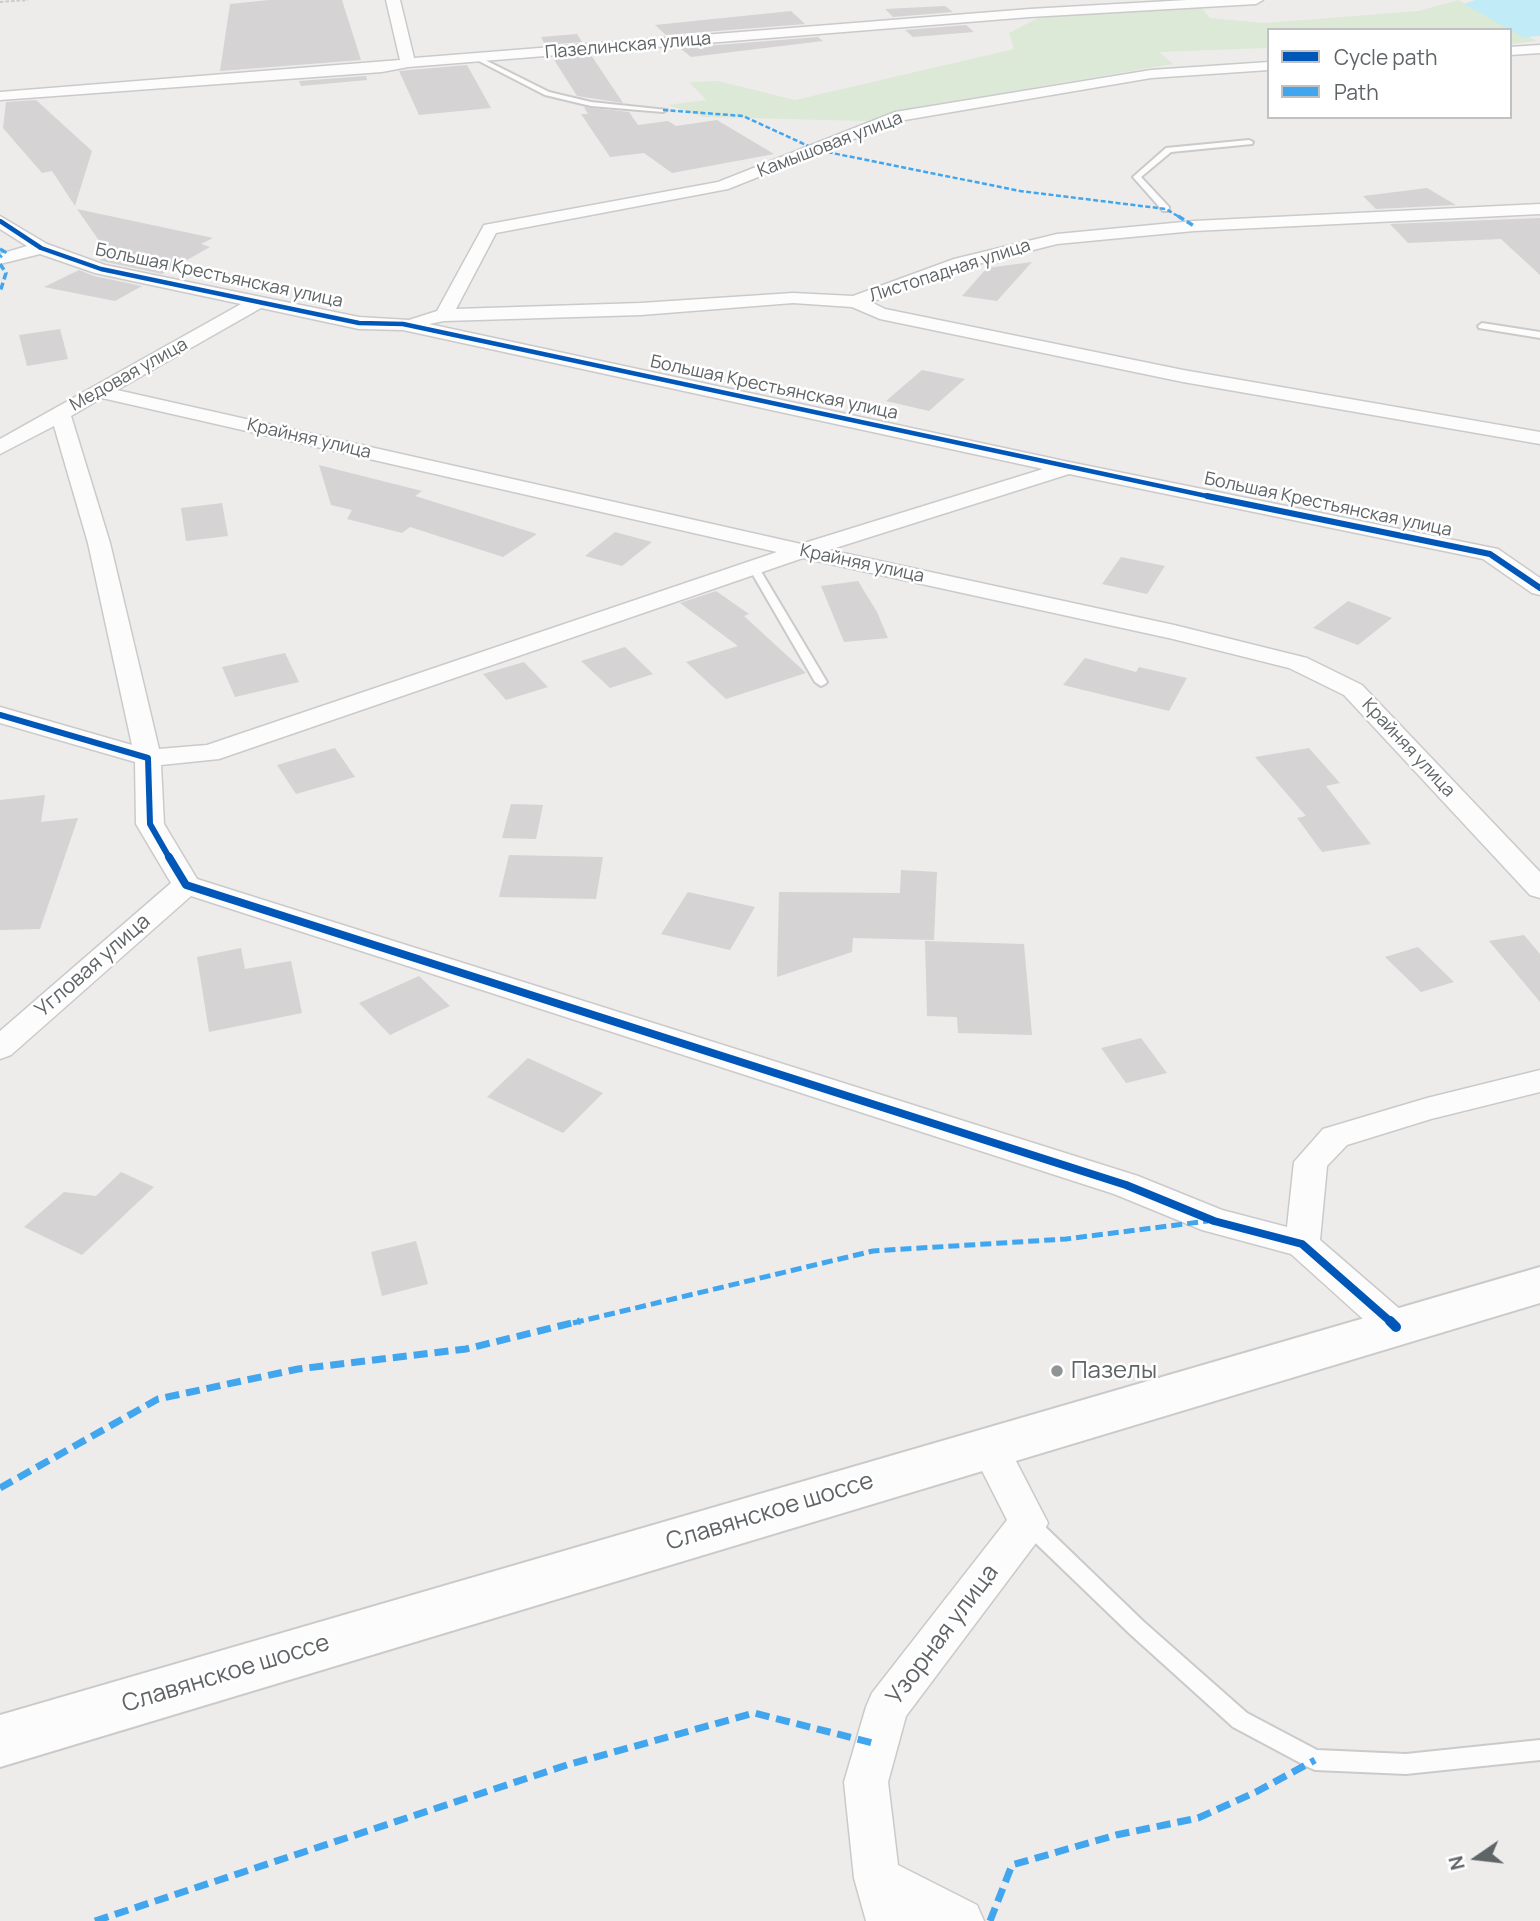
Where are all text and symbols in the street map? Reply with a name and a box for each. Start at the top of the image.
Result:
street label: Пазелинская улица [544,28,712,64]
legend [1267,28,1512,119]
text: Cycle path [1334,43,1437,71]
text: Path [1334,78,1379,106]
street label: Камышовая улица [754,107,906,183]
street label: Листопадная улица [867,235,1033,307]
street label: Большая Крестьянская улица [93,239,345,313]
street label: Медовая улица [66,334,192,416]
street label: Большая Крестьянская улица [648,351,900,425]
street label: Крайняя улица [245,414,373,464]
street label: Большая Крестьянская улица [1202,468,1454,542]
street label: Крайняя улица [798,540,926,588]
street label: Крайняя улица [1357,694,1459,802]
street label: Угловая улица [30,909,156,1023]
place label: Пазелы [1071,1357,1157,1385]
marker: Пазелы [1049,1363,1065,1379]
street label: Славянское шоссе [663,1467,877,1557]
street label: Узорная улица [881,1559,1005,1711]
street label: Славянское шоссе [119,1629,333,1719]
north arrow [1442,1823,1512,1893]
text: N [1442,1853,1471,1873]

